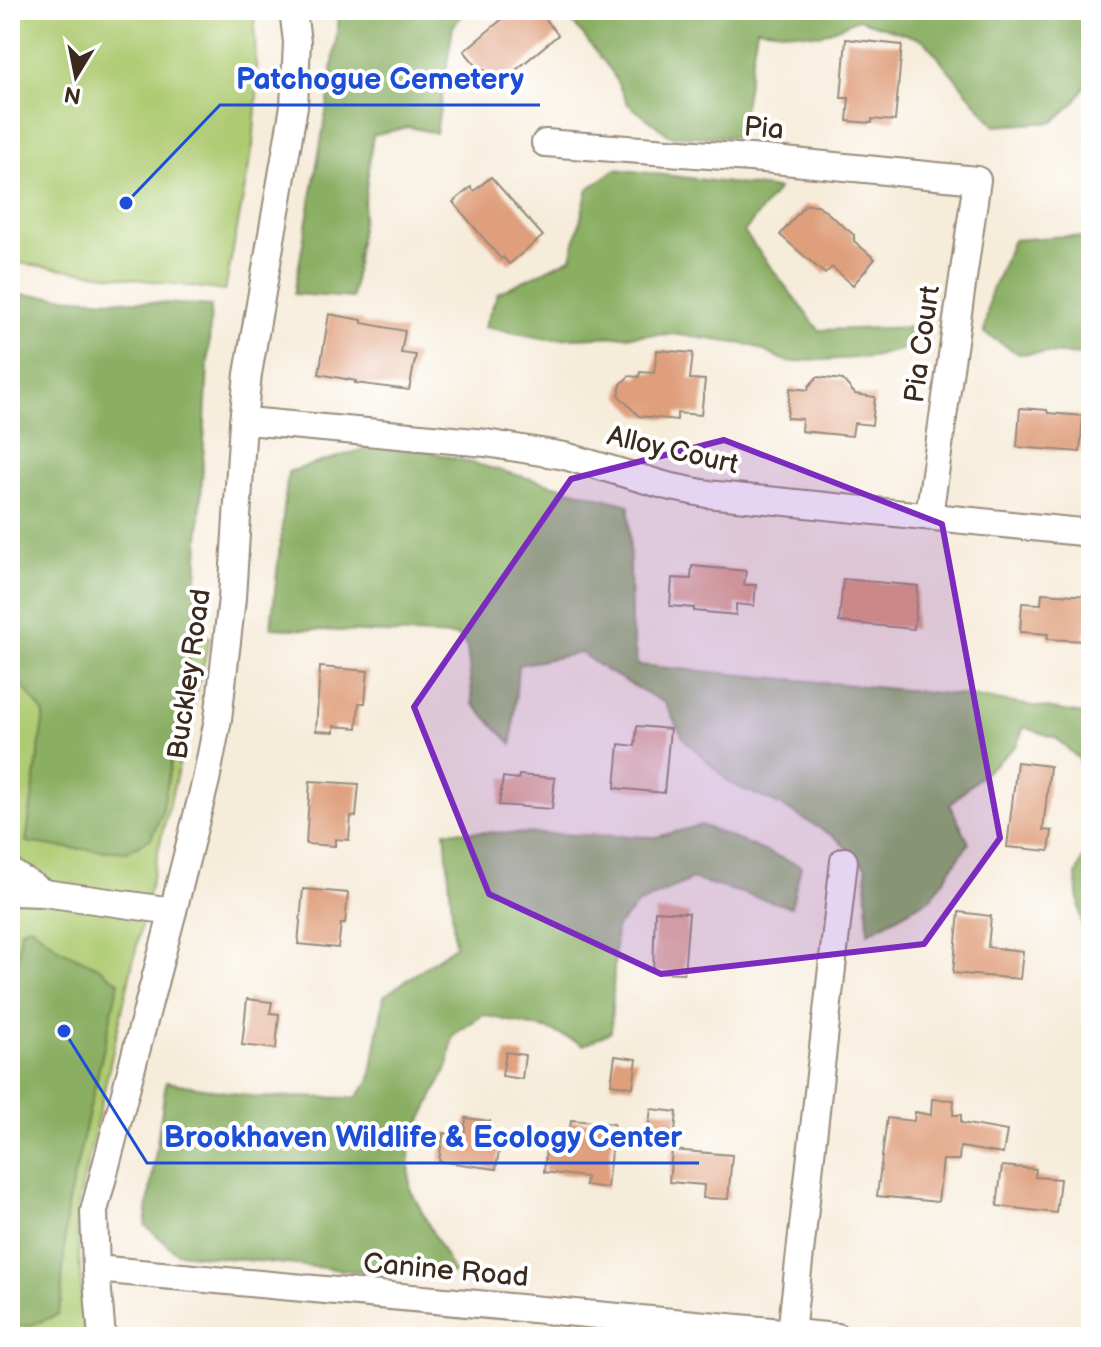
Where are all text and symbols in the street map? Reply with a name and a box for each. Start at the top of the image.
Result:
north arrow [36,36,116,116]
callout: Patchogue Cemetery [220,51,540,105]
text: Patchogue Cemetery [236,62,524,98]
text: N [62,79,83,109]
street label: Pia [742,110,785,147]
street label: Pia Court [898,283,947,405]
street label: Alloy Court [604,419,742,482]
street label: Buckley Road [161,587,218,762]
callout: Brookhaven Wildlife & Ecology Center [147,1109,699,1163]
text: Brookhaven Wildlife & Ecology Center [164,1120,683,1156]
street label: Canine Road [362,1247,530,1294]

